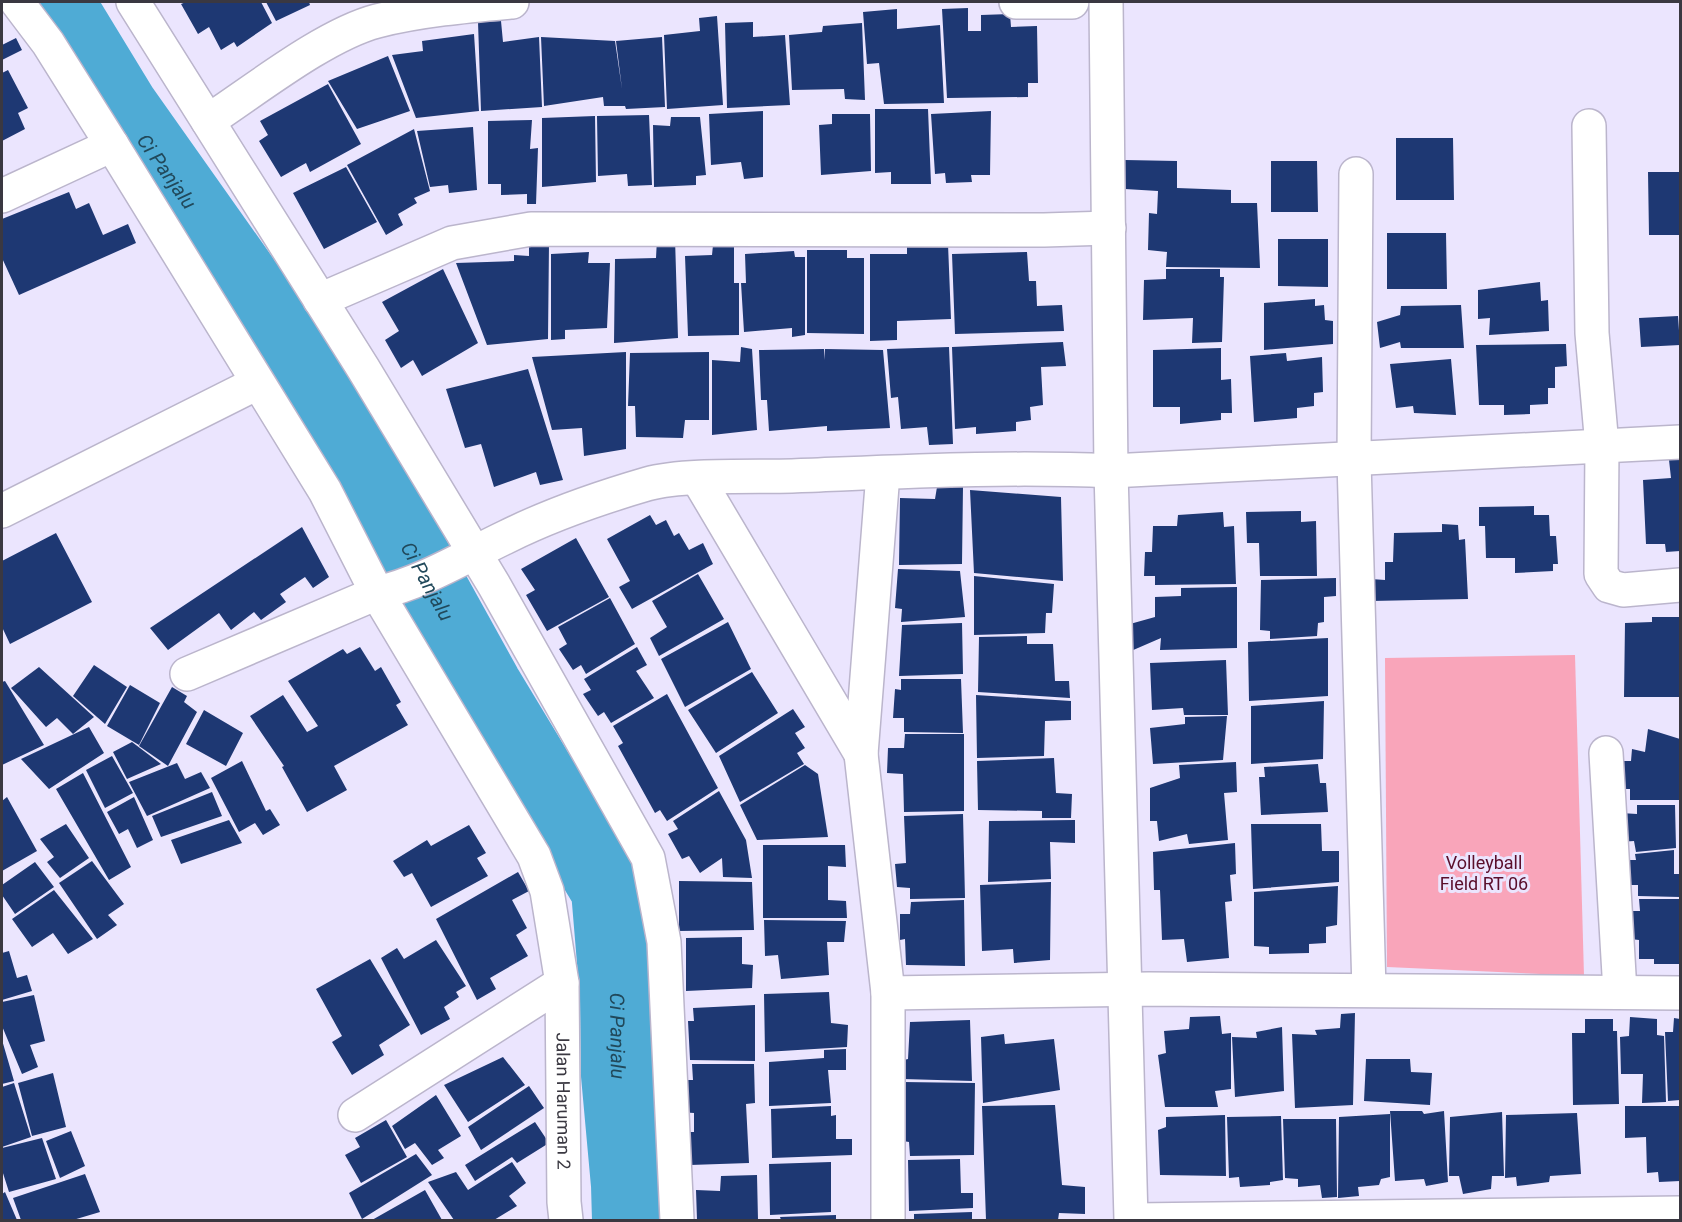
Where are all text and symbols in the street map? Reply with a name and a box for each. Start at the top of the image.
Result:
water label: Ci Panjalu [132,129,202,214]
water label: Ci Panjalu [396,538,459,625]
park label: Volleyball Field RT 06 [1440,852,1528,894]
water label: Ci Panjalu [605,993,630,1079]
street label: Jalan Haruman 2 [552,1032,575,1170]

